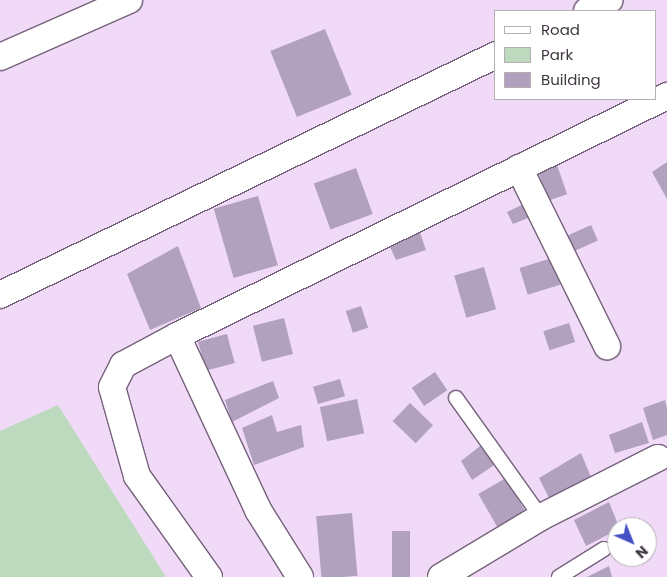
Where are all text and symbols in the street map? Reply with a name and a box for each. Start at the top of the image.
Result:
legend [494,10,657,100]
text: Road [541,19,580,40]
text: Park [541,44,573,65]
text: Building [541,69,601,90]
north arrow [607,517,657,567]
text: N [631,541,652,563]

